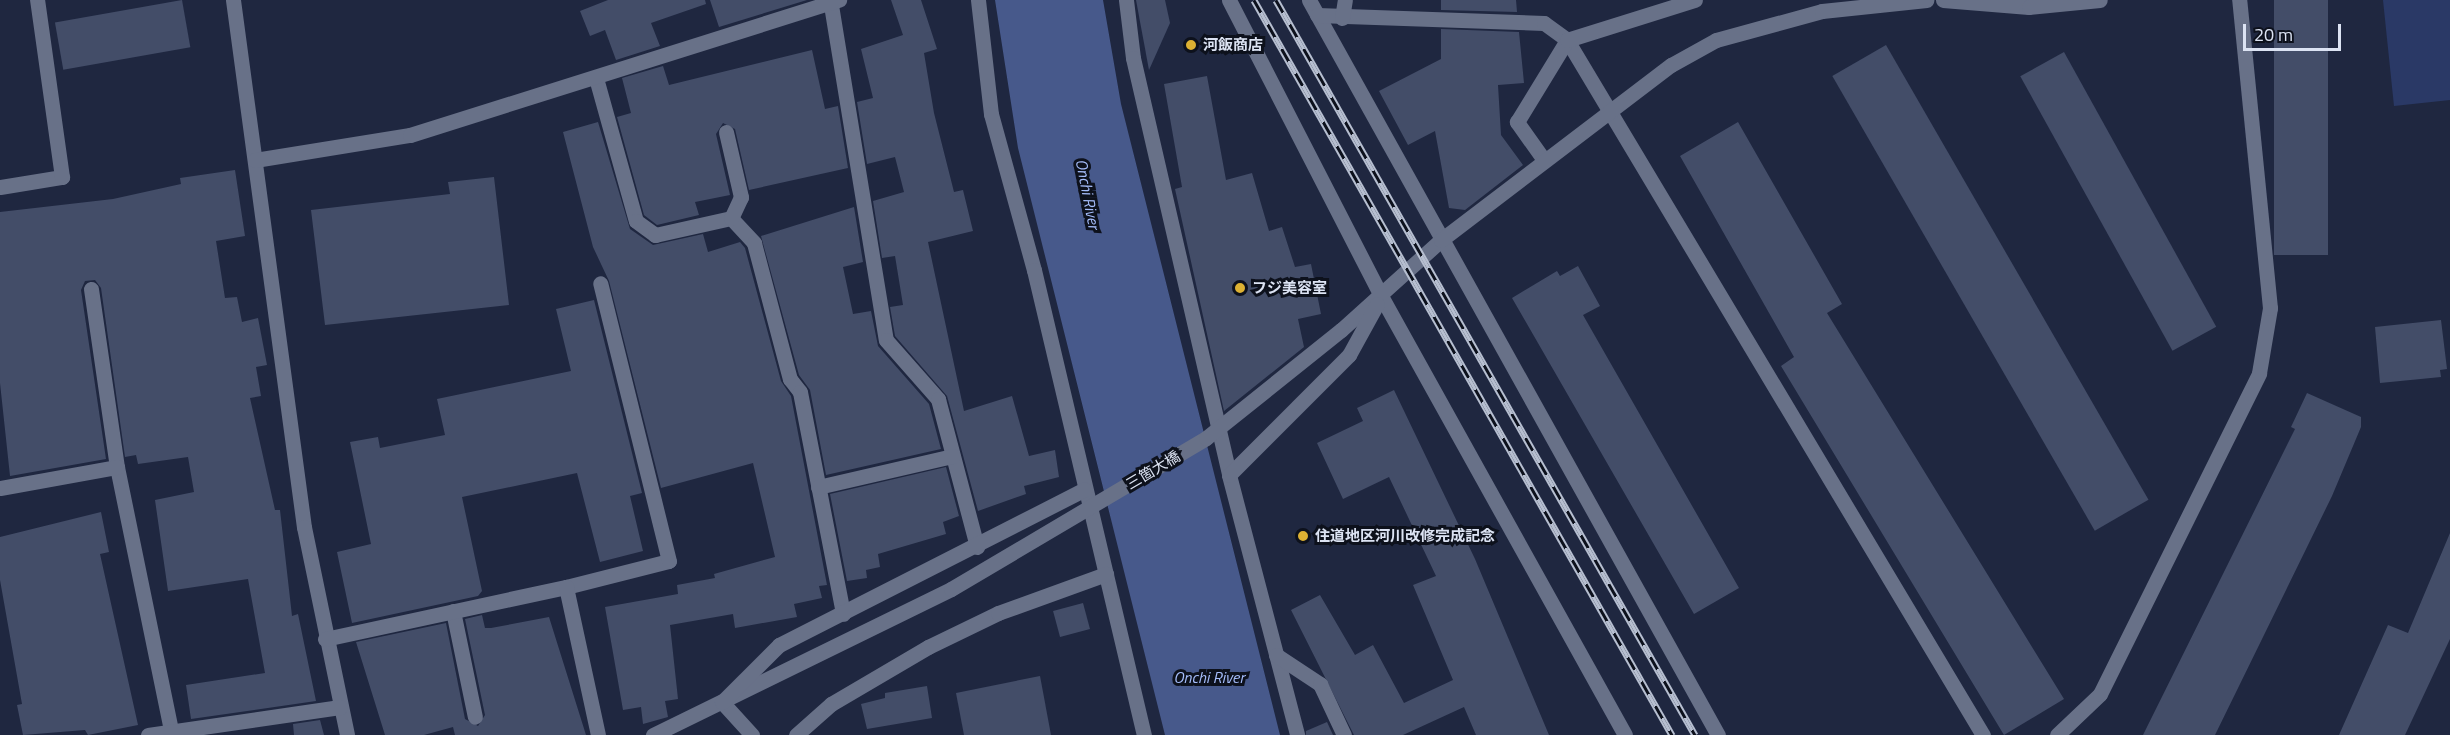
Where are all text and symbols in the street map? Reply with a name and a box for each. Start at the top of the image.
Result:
scale bar [2246,12,2344,50]
text: 20 m [2254,21,2293,48]
place label: 河飯商店 [1203,36,1263,54]
marker: 河飯商店 [1184,38,1198,52]
water label: Onchi River [1072,157,1104,231]
place label: フジ美容室 [1252,279,1327,297]
marker: フジ美容室 [1233,281,1247,295]
street label: 三箇大橋 [1123,447,1183,493]
place label: 住道地区河川改修完成記念 [1315,527,1495,545]
marker: 住道地区河川改修完成記念 [1296,529,1310,543]
water label: Onchi River [1173,667,1245,687]

